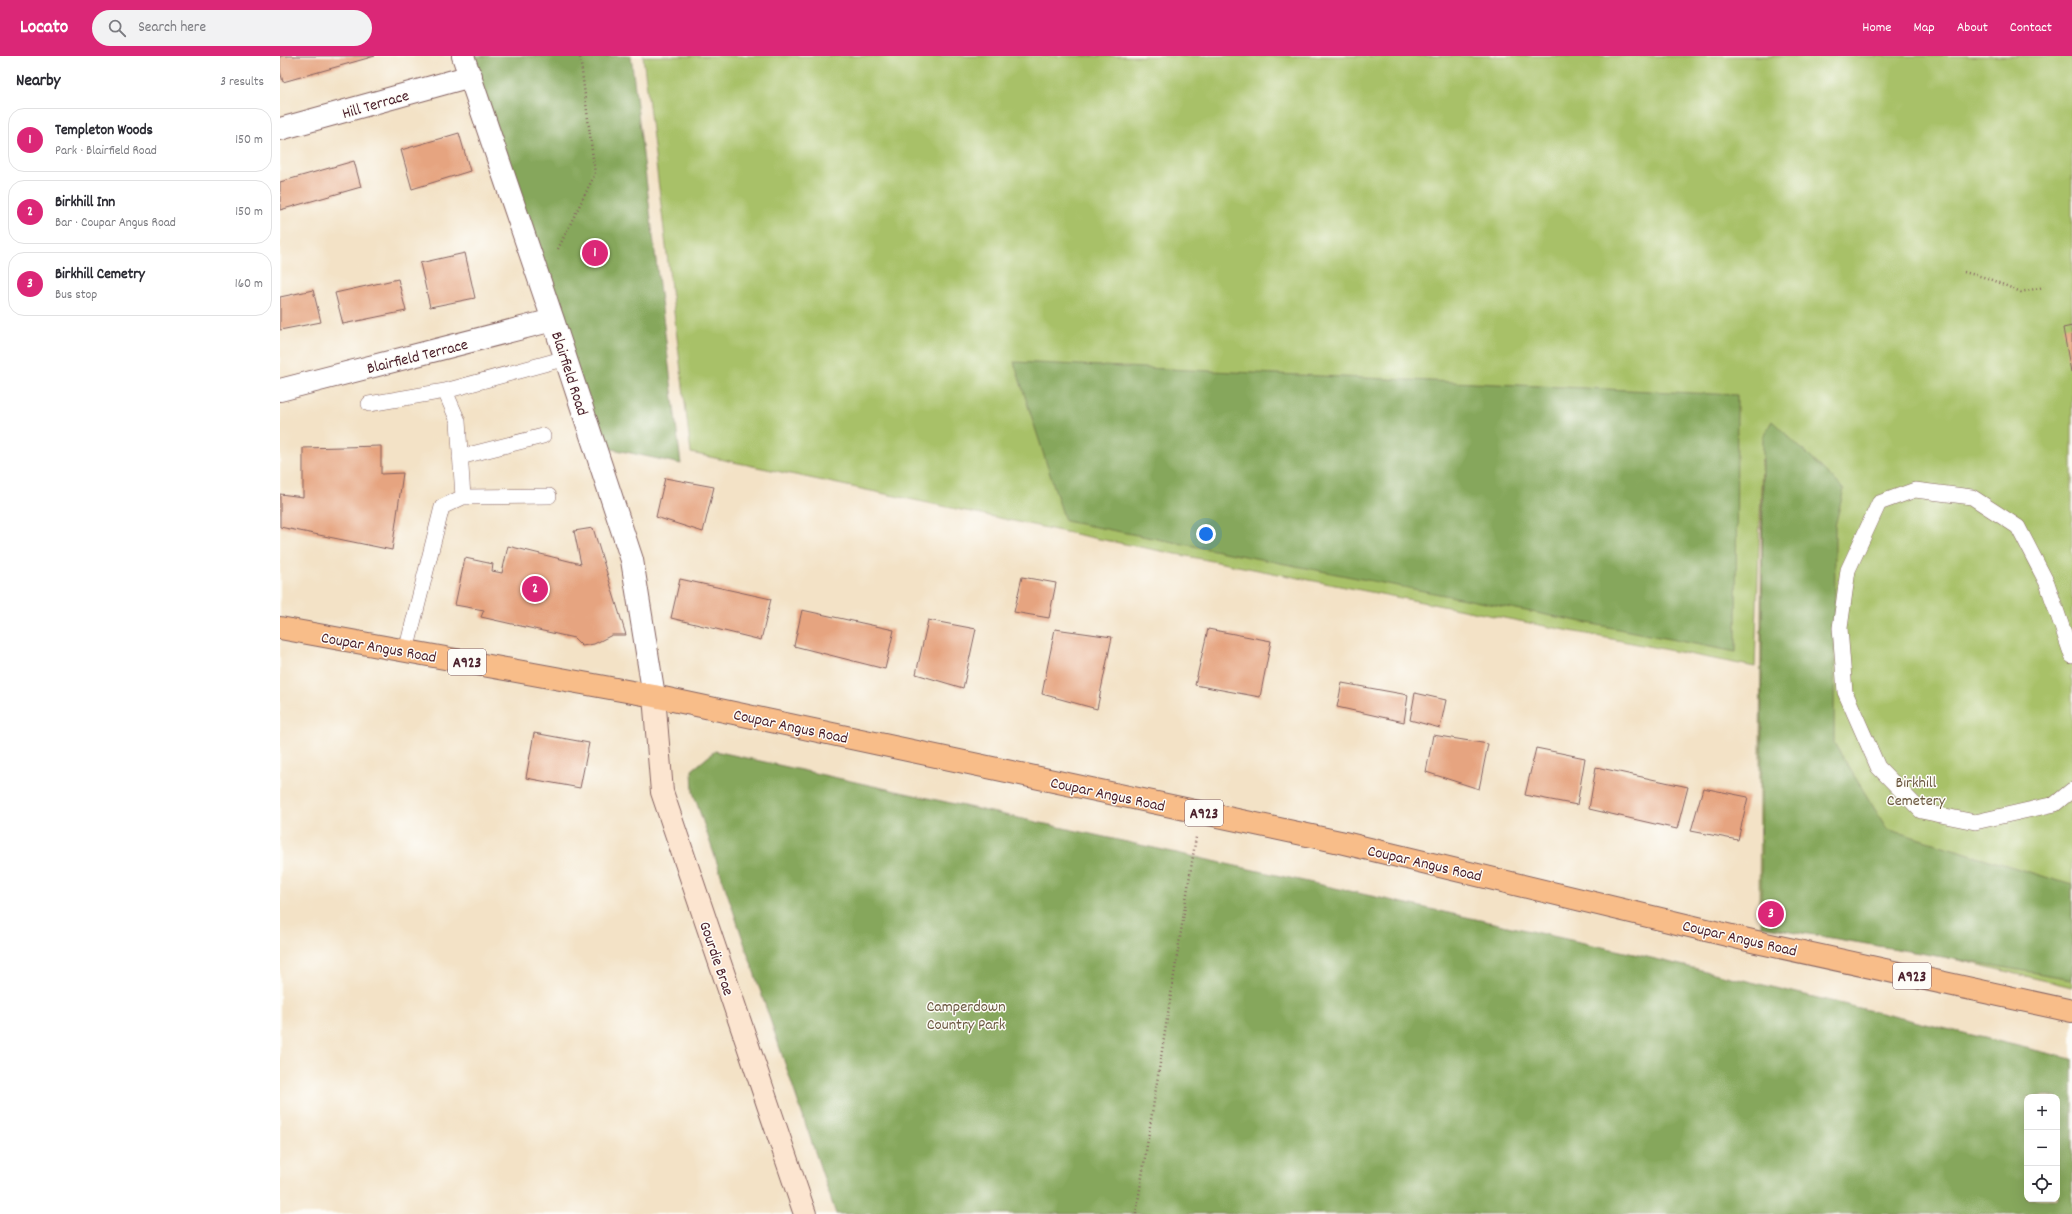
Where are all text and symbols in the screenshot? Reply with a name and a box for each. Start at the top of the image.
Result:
search box [92,10,372,46]
text: Locato [20,15,68,42]
icon: search [106,17,128,39]
text: Search here [138,17,206,39]
text: Home [1862,18,1891,38]
text: Map [1913,18,1935,38]
text: About [1957,18,1988,38]
text: Contact [2010,18,2052,38]
text: Nearby [16,70,60,94]
text: 3 results [220,73,264,92]
street label: Hill Terrace [339,85,412,126]
text: Templeton Woods [55,120,153,142]
text: 1 [29,131,31,150]
text: 150 m [235,131,263,150]
text: Park · Blairfield Road [55,142,157,161]
text: Birkhill Inn [55,192,115,214]
text: 2 [27,203,33,222]
text: 150 m [235,203,263,222]
text: Bar · Coupar Angus Road [55,214,176,233]
pin: 1 [582,238,608,268]
text: Birkhill Cemetry [55,264,145,286]
text: 3 [27,275,33,294]
text: 160 m [235,275,263,294]
text: Bus stop [55,286,97,305]
street label: Blairfield Road [544,329,593,419]
street label: Blairfield Terrace [365,334,471,381]
your location [1196,524,1216,544]
pin: 2 [522,574,548,604]
street label: Coupar Angus Road [319,627,438,670]
road number: A923 [448,649,486,675]
street label: Coupar Angus Road [731,704,850,751]
street label: Coupar Angus Road [1048,772,1167,819]
park label: Birkhill Cemetery [1887,772,1946,813]
road number: A923 [1185,800,1223,826]
street label: Coupar Angus Road [1365,840,1484,889]
pin: 3 [1758,899,1784,929]
street label: Coupar Angus Road [1680,915,1799,964]
street label: Gourdie Brae [692,919,739,999]
road number: A923 [1893,963,1931,989]
park label: Camperdown Country Park [926,996,1006,1037]
map controls [2024,1094,2060,1202]
button: + [2024,1094,2060,1130]
button: − [2024,1130,2060,1166]
button: locate [2024,1166,2060,1202]

